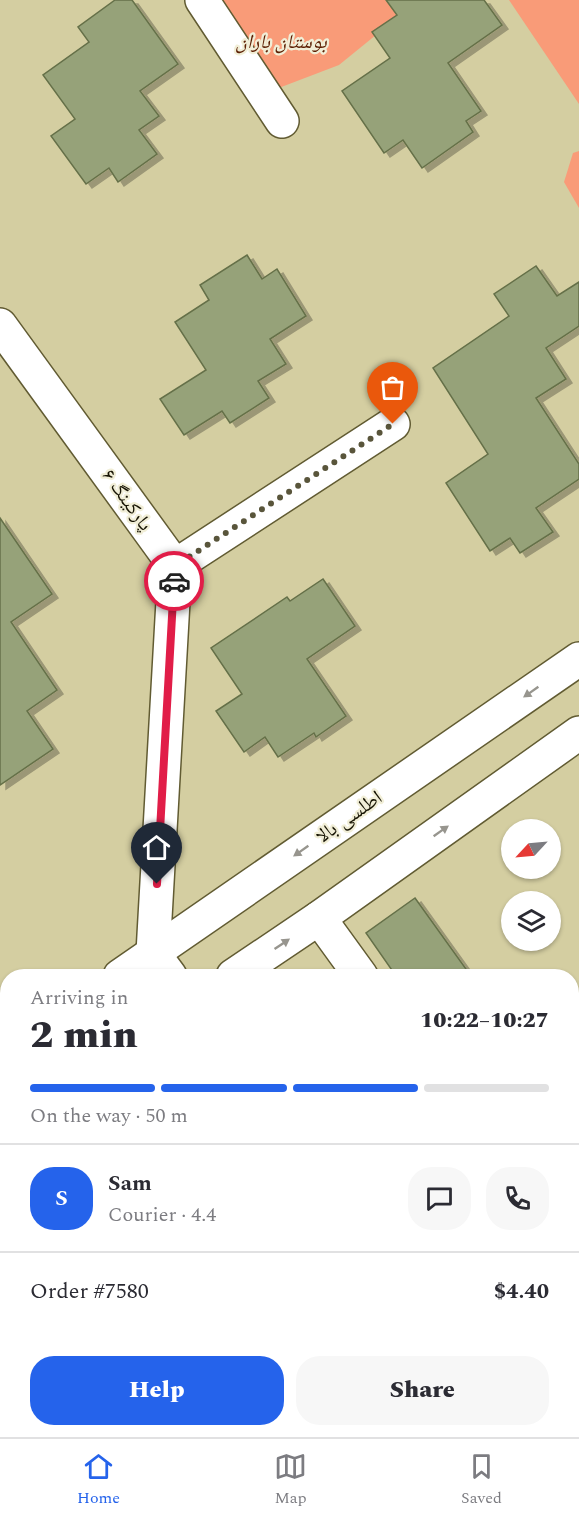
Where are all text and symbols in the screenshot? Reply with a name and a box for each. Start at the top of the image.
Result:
park label: بوستان باران [235,27,327,57]
pin [367,362,418,424]
icon: bag [376,371,409,404]
street label: پارکینگ ۶ [94,463,160,537]
courier [144,551,204,611]
icon: car [158,565,191,598]
one-way arrow [523,686,539,698]
street label: اطلسی بالا [309,783,389,851]
north arrow [501,819,561,879]
map controls [501,819,561,951]
pin [131,822,182,884]
one-way arrow [433,825,449,837]
icon: home [140,831,173,864]
one-way arrow [293,845,309,856]
button: layers [501,891,561,951]
one-way arrow [273,938,289,950]
text: Arriving in [30,983,128,1013]
text: 10:22–10:27 [420,1004,549,1037]
text: 2 min [30,1006,138,1065]
text: On the way · 50 m [30,1101,188,1131]
text: Sam [108,1167,152,1200]
button: chat [408,1167,471,1230]
button: phone [486,1167,549,1230]
text: S [55,1182,68,1215]
text: Courier · 4.4 [108,1200,216,1230]
text: Order #7580 [30,1275,149,1308]
text: $4.40 [494,1275,549,1308]
button: Help [30,1356,284,1425]
button: Share [296,1356,549,1425]
tab: Home [77,1450,120,1510]
tab: Map [274,1450,307,1510]
tab: Saved [461,1450,502,1510]

